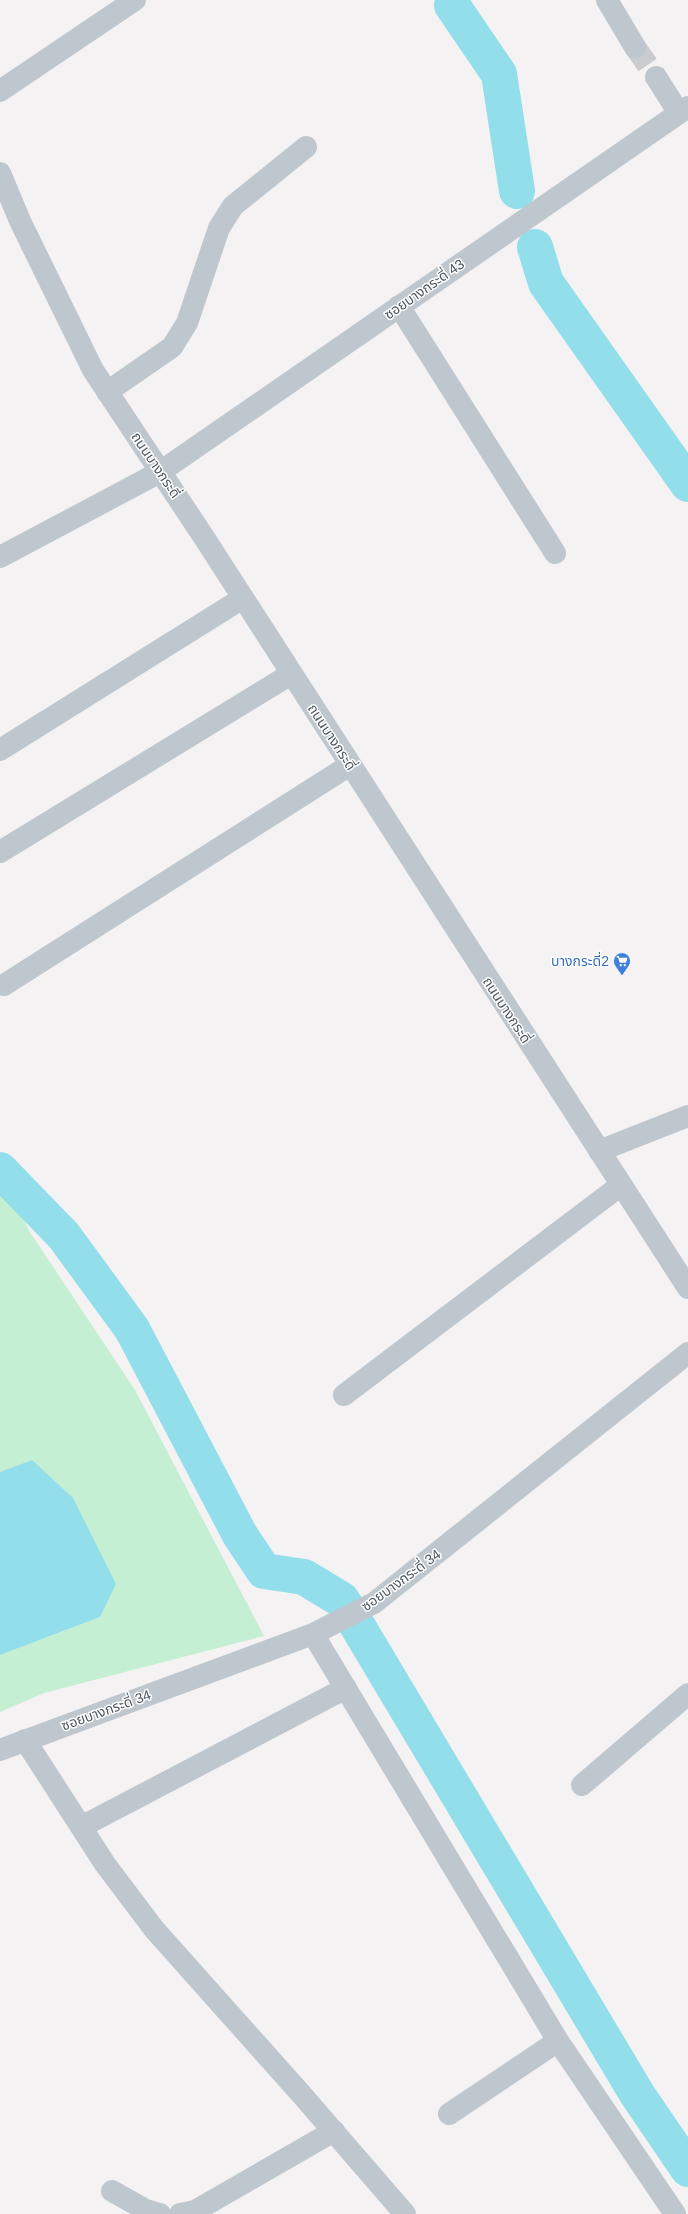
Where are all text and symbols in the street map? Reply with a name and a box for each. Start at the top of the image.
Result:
street label: ซอยบางกระดี่ 43 [380,254,467,322]
street label: ถนนบางกระดี่ [128,428,185,501]
street label: ถนนบางกระดี่ [305,700,361,773]
place label: บางกระดี่2 [551,951,609,969]
supermarket icon: บางกระดี่2 [612,951,632,976]
street label: ถนนบางกระดี่ [480,973,536,1046]
street label: ซอยบางกระดี่ 34 [357,1544,444,1614]
street label: ซอยบางกระดี่ 34 [58,1684,153,1734]

